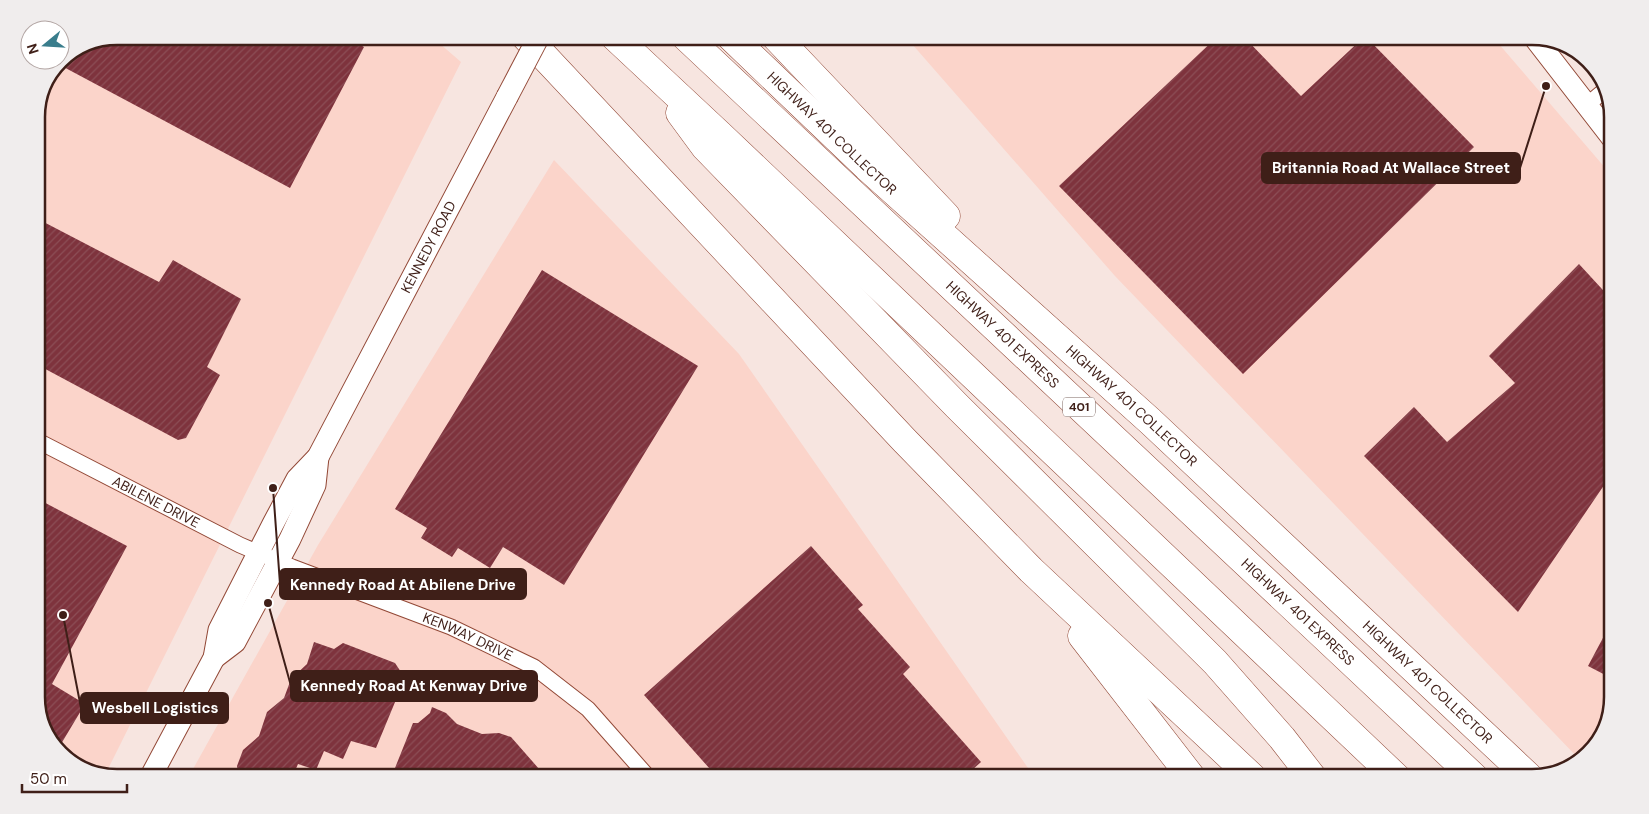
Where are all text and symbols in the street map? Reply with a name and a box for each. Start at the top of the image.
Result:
north arrow [20,20,70,70]
text: N [22,41,43,57]
street label: HIGHWAY 401 COLLECTOR [764,68,901,199]
callout: Britannia Road At Wallace Street [1262,153,1520,183]
text: Britannia Road At Wallace Street [1272,158,1510,178]
street label: KENNEDY ROAD [397,198,460,296]
street label: HIGHWAY 401 EXPRESS [942,277,1063,392]
street label: HIGHWAY 401 COLLECTOR [1064,340,1200,470]
road number: 401 [1063,398,1095,417]
street label: ABILENE DRIVE [109,472,203,532]
street label: HIGHWAY 401 EXPRESS [1238,554,1358,669]
callout: Kennedy Road At Abilene Drive [280,569,526,599]
text: Kennedy Road At Abilene Drive [290,575,516,595]
street label: KENWAY DRIVE [420,608,516,665]
street label: HIGHWAY 401 COLLECTOR [1359,617,1497,747]
callout: Kennedy Road At Kenway Drive [291,671,537,701]
text: Kennedy Road At Kenway Drive [301,676,527,696]
callout: Wesbell Logistics [81,693,228,723]
text: Wesbell Logistics [91,698,219,718]
scale bar [22,762,128,794]
text: 50 m [30,769,67,789]

